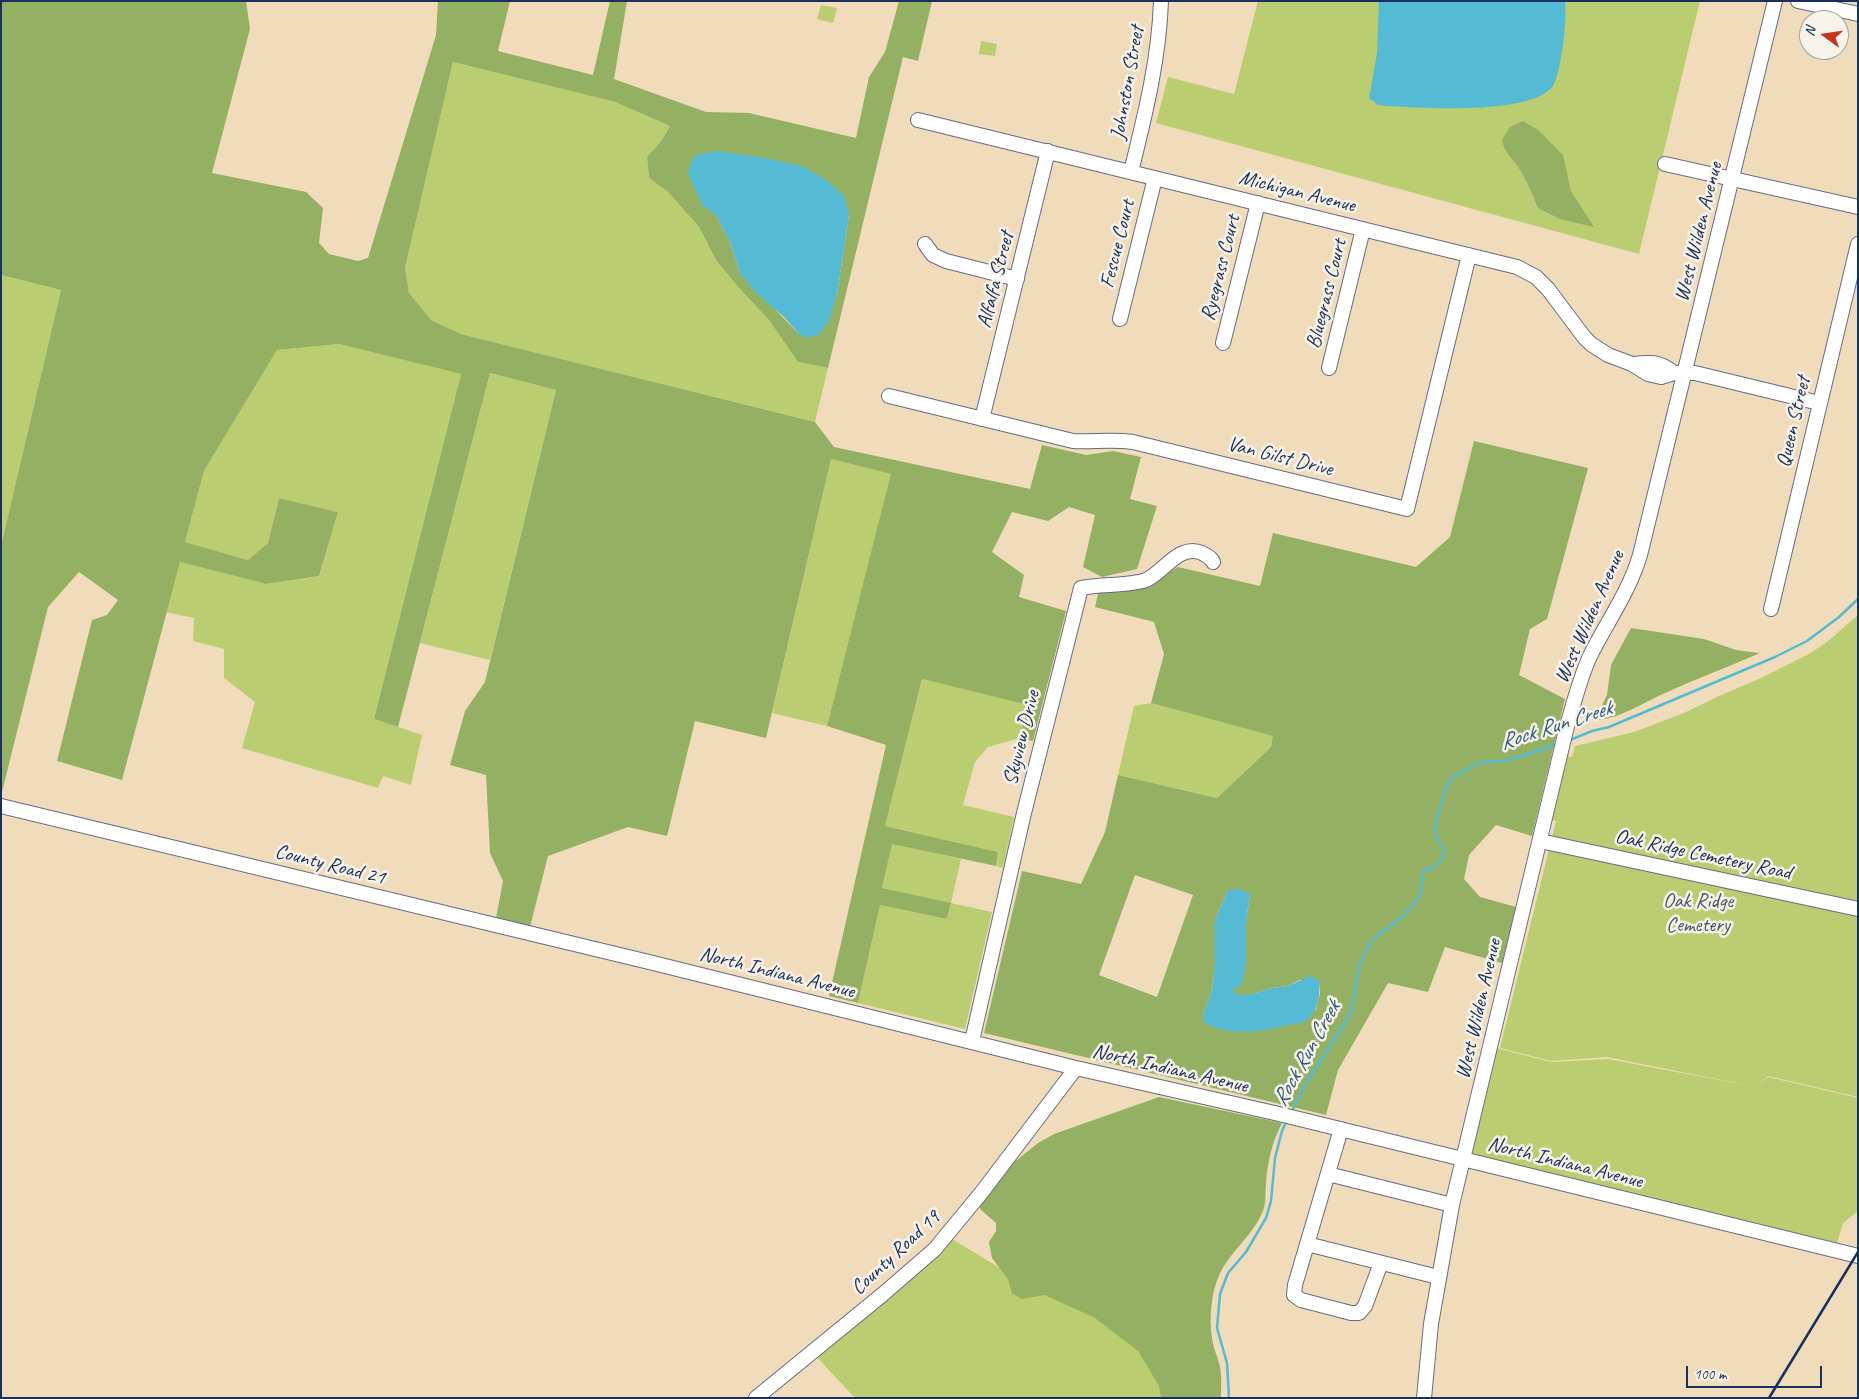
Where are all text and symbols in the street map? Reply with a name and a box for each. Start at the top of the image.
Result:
north arrow [1799,10,1849,60]
street label: Johnston Street [1106,24,1150,142]
text: N [1801,25,1819,38]
street label: West Wilden Avenue [1670,160,1728,304]
street label: Michigan Avenue [1236,165,1358,219]
street label: Fescue Court [1095,197,1141,291]
street label: Ryegrass Court [1196,212,1246,324]
street label: Alfalfa Street [972,229,1020,331]
street label: Bluegrass Court [1301,237,1353,351]
street label: Queen Street [1771,374,1817,470]
street label: Van Gilst Drive [1225,432,1335,482]
street label: West Wilden Avenue [1550,547,1630,687]
street label: Skyview Drive [998,688,1046,788]
water label: Rock Run Creek [1497,696,1615,756]
street label: Oak Ridge Cemetery Road [1613,824,1793,886]
street label: County Road 21 [272,839,388,891]
park label: Oak Ridge Cemetery [1663,888,1733,938]
street label: West Wilden Avenue [1451,937,1507,1081]
street label: North Indiana Avenue [697,942,857,1004]
water label: Rock Run Creek [1267,997,1347,1111]
street label: North Indiana Avenue [1090,1039,1250,1099]
street label: North Indiana Avenue [1485,1132,1645,1194]
street label: County Road 19 [846,1205,946,1301]
scale bar [1689,1356,1825,1388]
text: 100 m [1694,1365,1726,1384]

